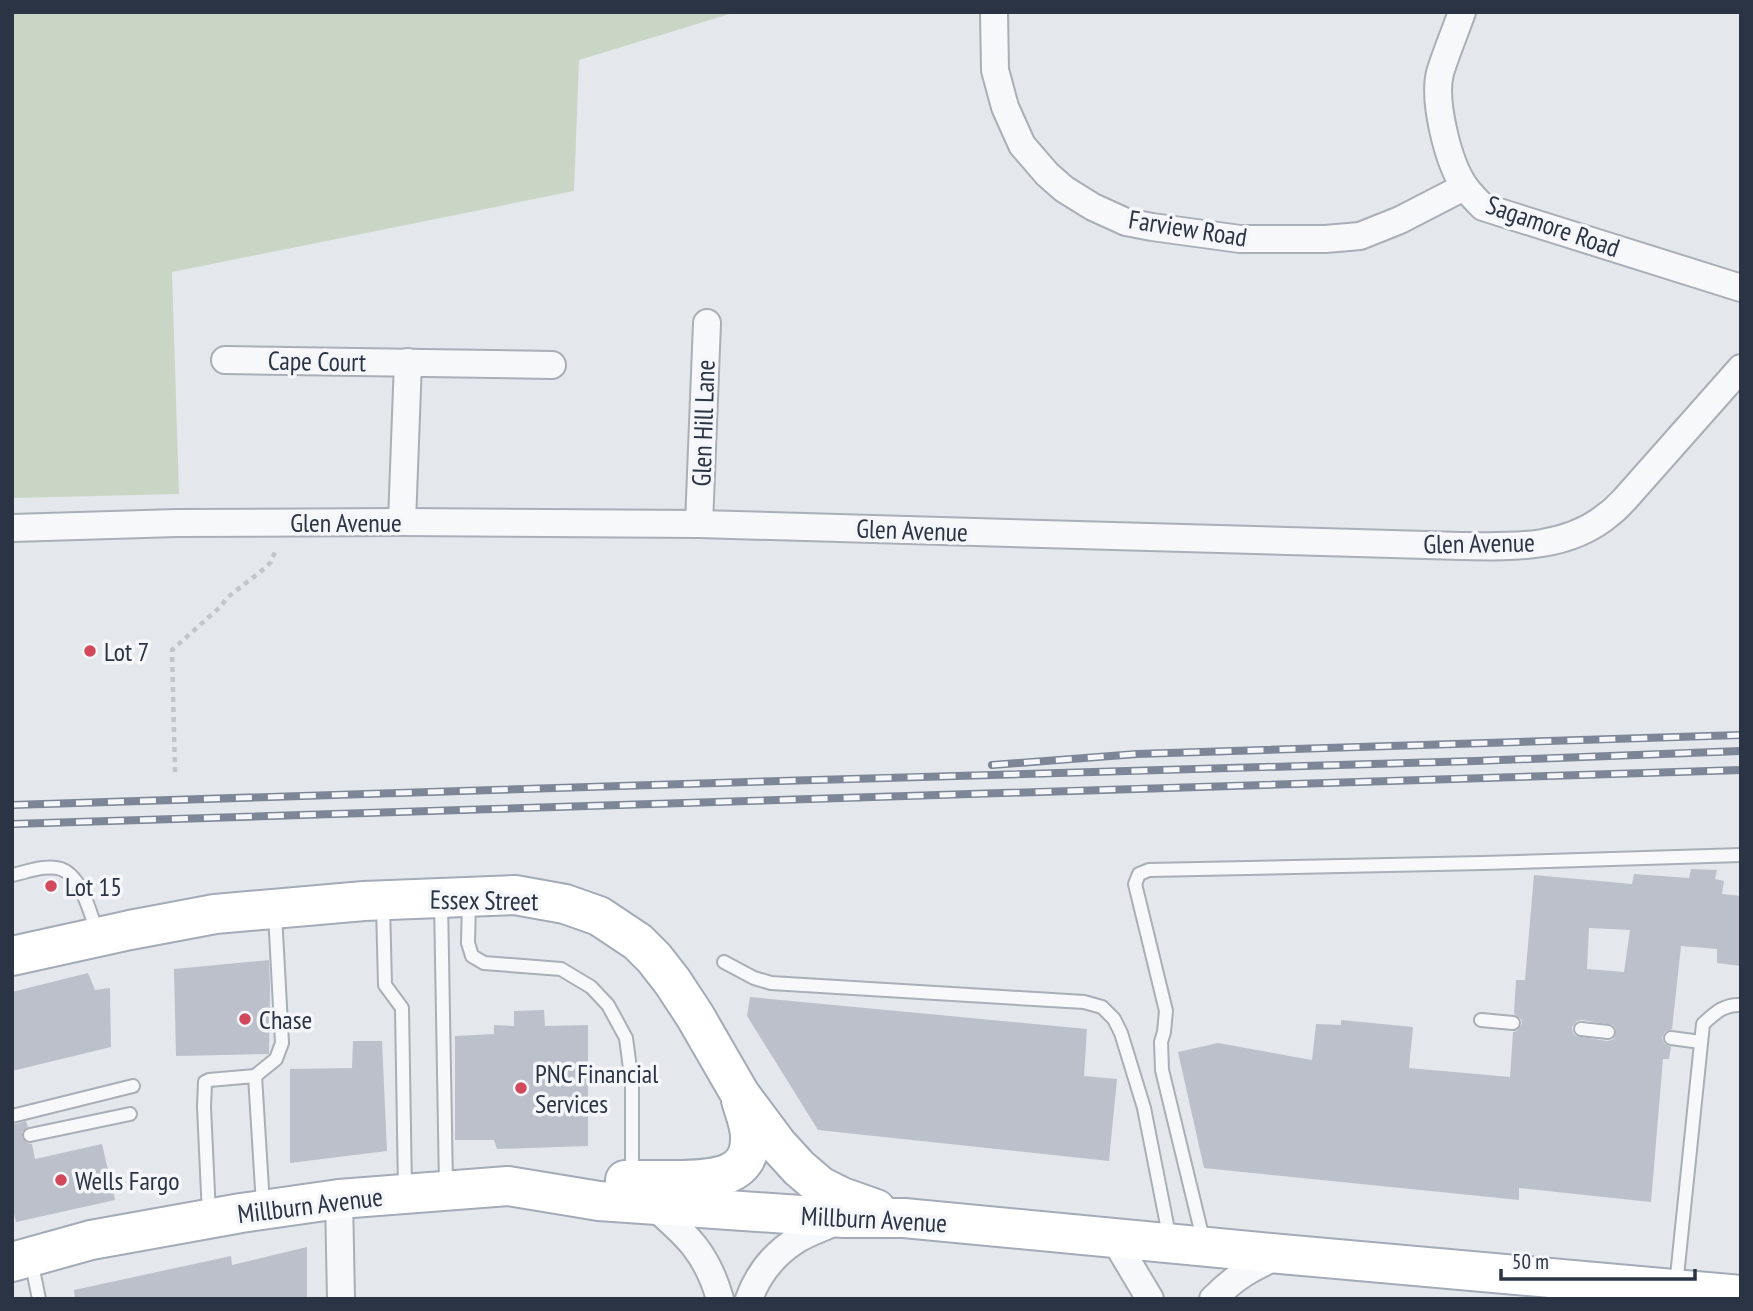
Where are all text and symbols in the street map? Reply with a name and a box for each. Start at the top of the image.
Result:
street label: Sagamore Road [1482,188,1624,264]
street label: Farview Road [1127,202,1249,254]
street label: Cape Court [268,344,366,378]
street label: Glen Hill Lane [684,359,722,487]
street label: Glen Avenue [290,506,402,539]
street label: Glen Avenue [856,512,968,548]
street label: Glen Avenue [1423,526,1535,560]
place label: Lot 7 [104,635,149,668]
marker: Lot 7 [82,643,98,659]
place label: Lot 15 [65,870,122,903]
marker: Lot 15 [43,878,59,894]
street label: Essex Street [430,883,538,917]
place label: Chase [259,1003,312,1036]
marker: Chase [237,1011,253,1027]
place label: PNC Financial Services [535,1057,658,1120]
marker: PNC Financial Services [513,1080,529,1096]
place label: Wells Fargo [75,1164,179,1197]
marker: Wells Fargo [53,1172,69,1188]
street label: Millburn Avenue [236,1180,384,1230]
street label: Millburn Avenue [800,1199,948,1239]
scale bar [1501,1238,1695,1282]
text: 50 m [1512,1248,1549,1275]

